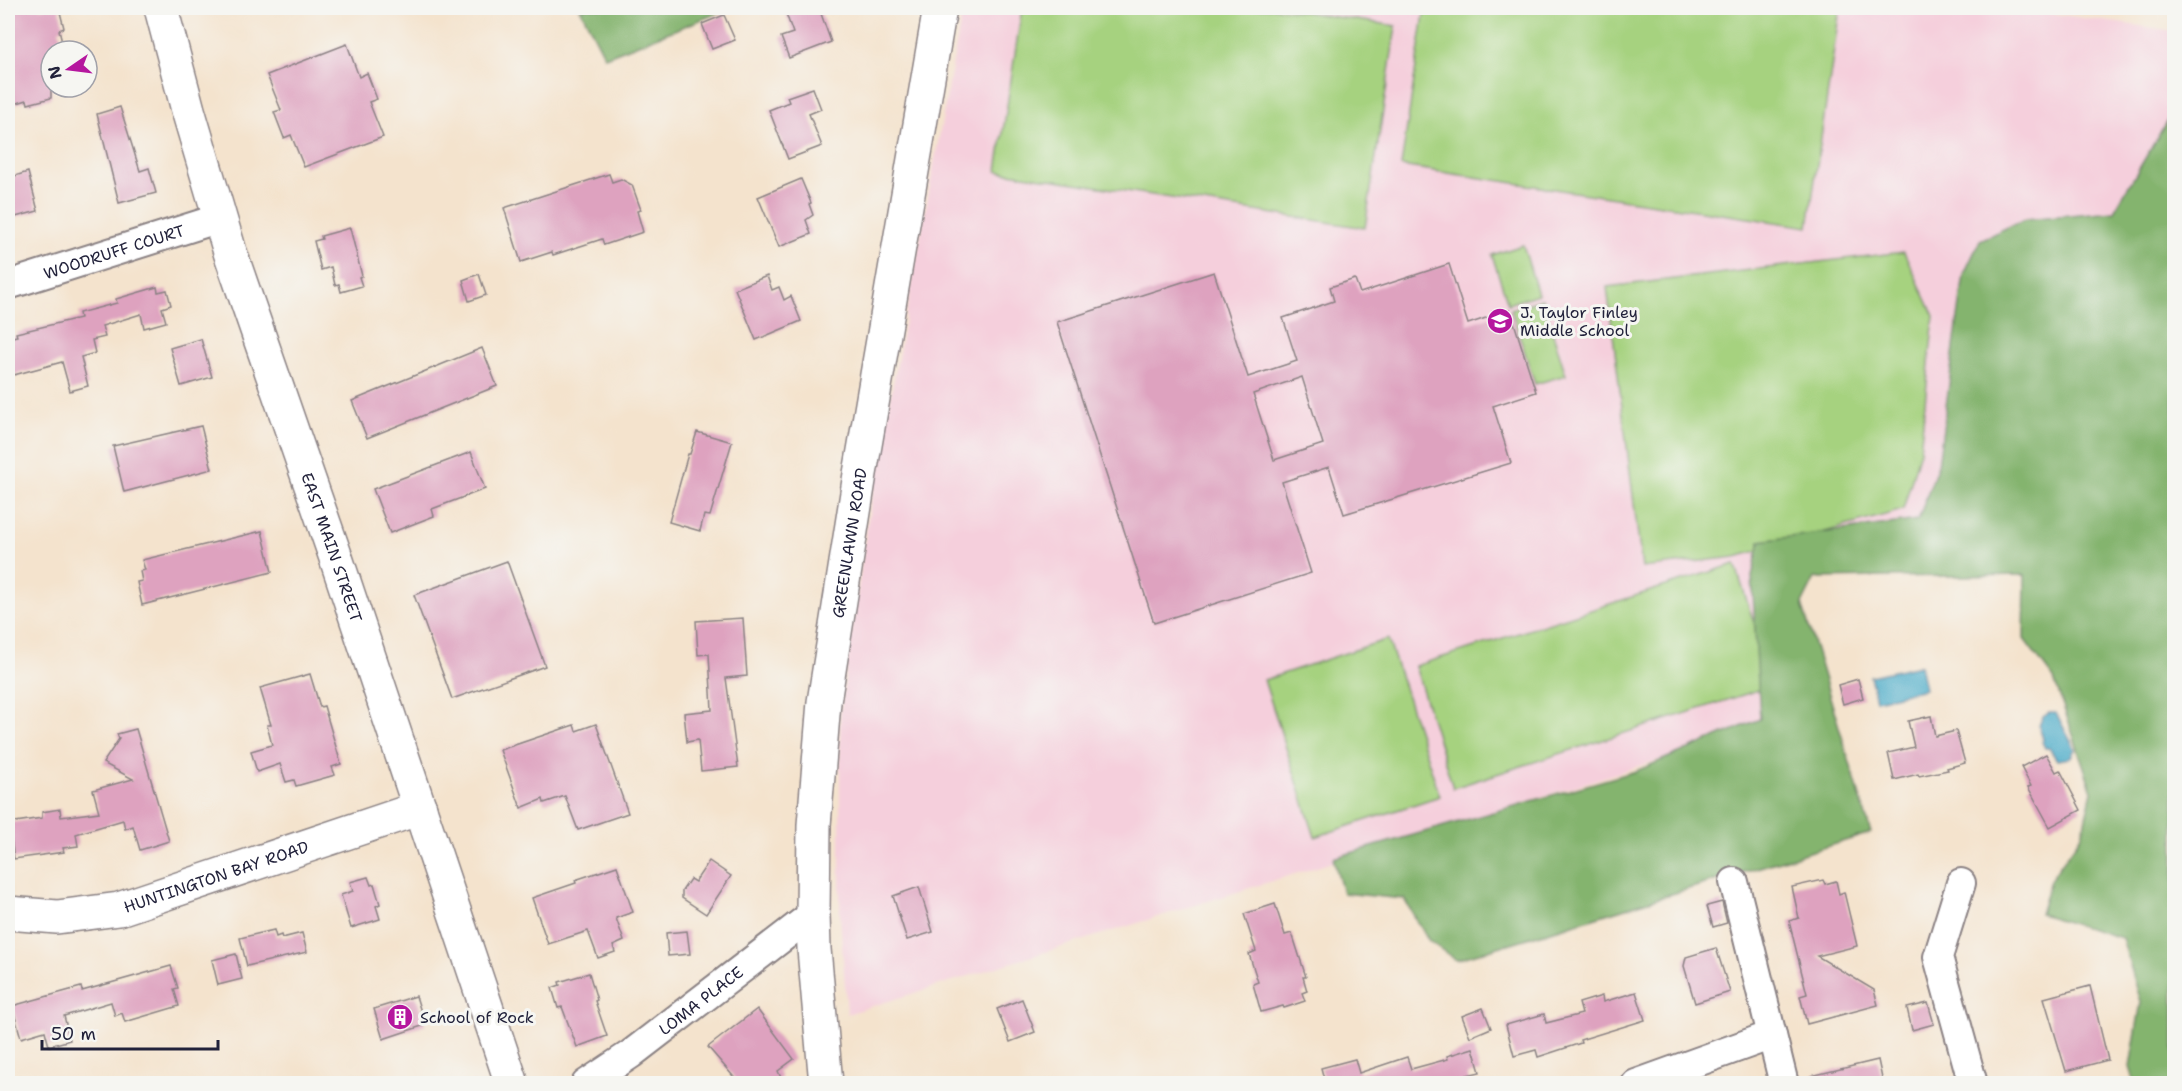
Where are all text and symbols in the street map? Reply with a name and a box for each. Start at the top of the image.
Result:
north arrow [39,39,99,99]
text: N [43,64,67,81]
street label: WOODRUFF COURT [41,219,187,284]
place label: J. Taylor Finley Middle School [1520,302,1638,341]
school or university icon: J. Taylor Finley Middle School [1485,306,1515,336]
street label: GREENLAWN ROAD [827,466,871,620]
street label: EAST MAIN STREET [297,470,367,625]
street label: HUNTINGTON BAY ROAD [121,836,311,917]
street label: LOMA PLACE [654,961,747,1040]
building icon: School of Rock [385,1002,415,1032]
place label: School of Rock [420,1007,534,1028]
scale bar [42,1013,218,1051]
text: 50 m [51,1022,96,1046]

